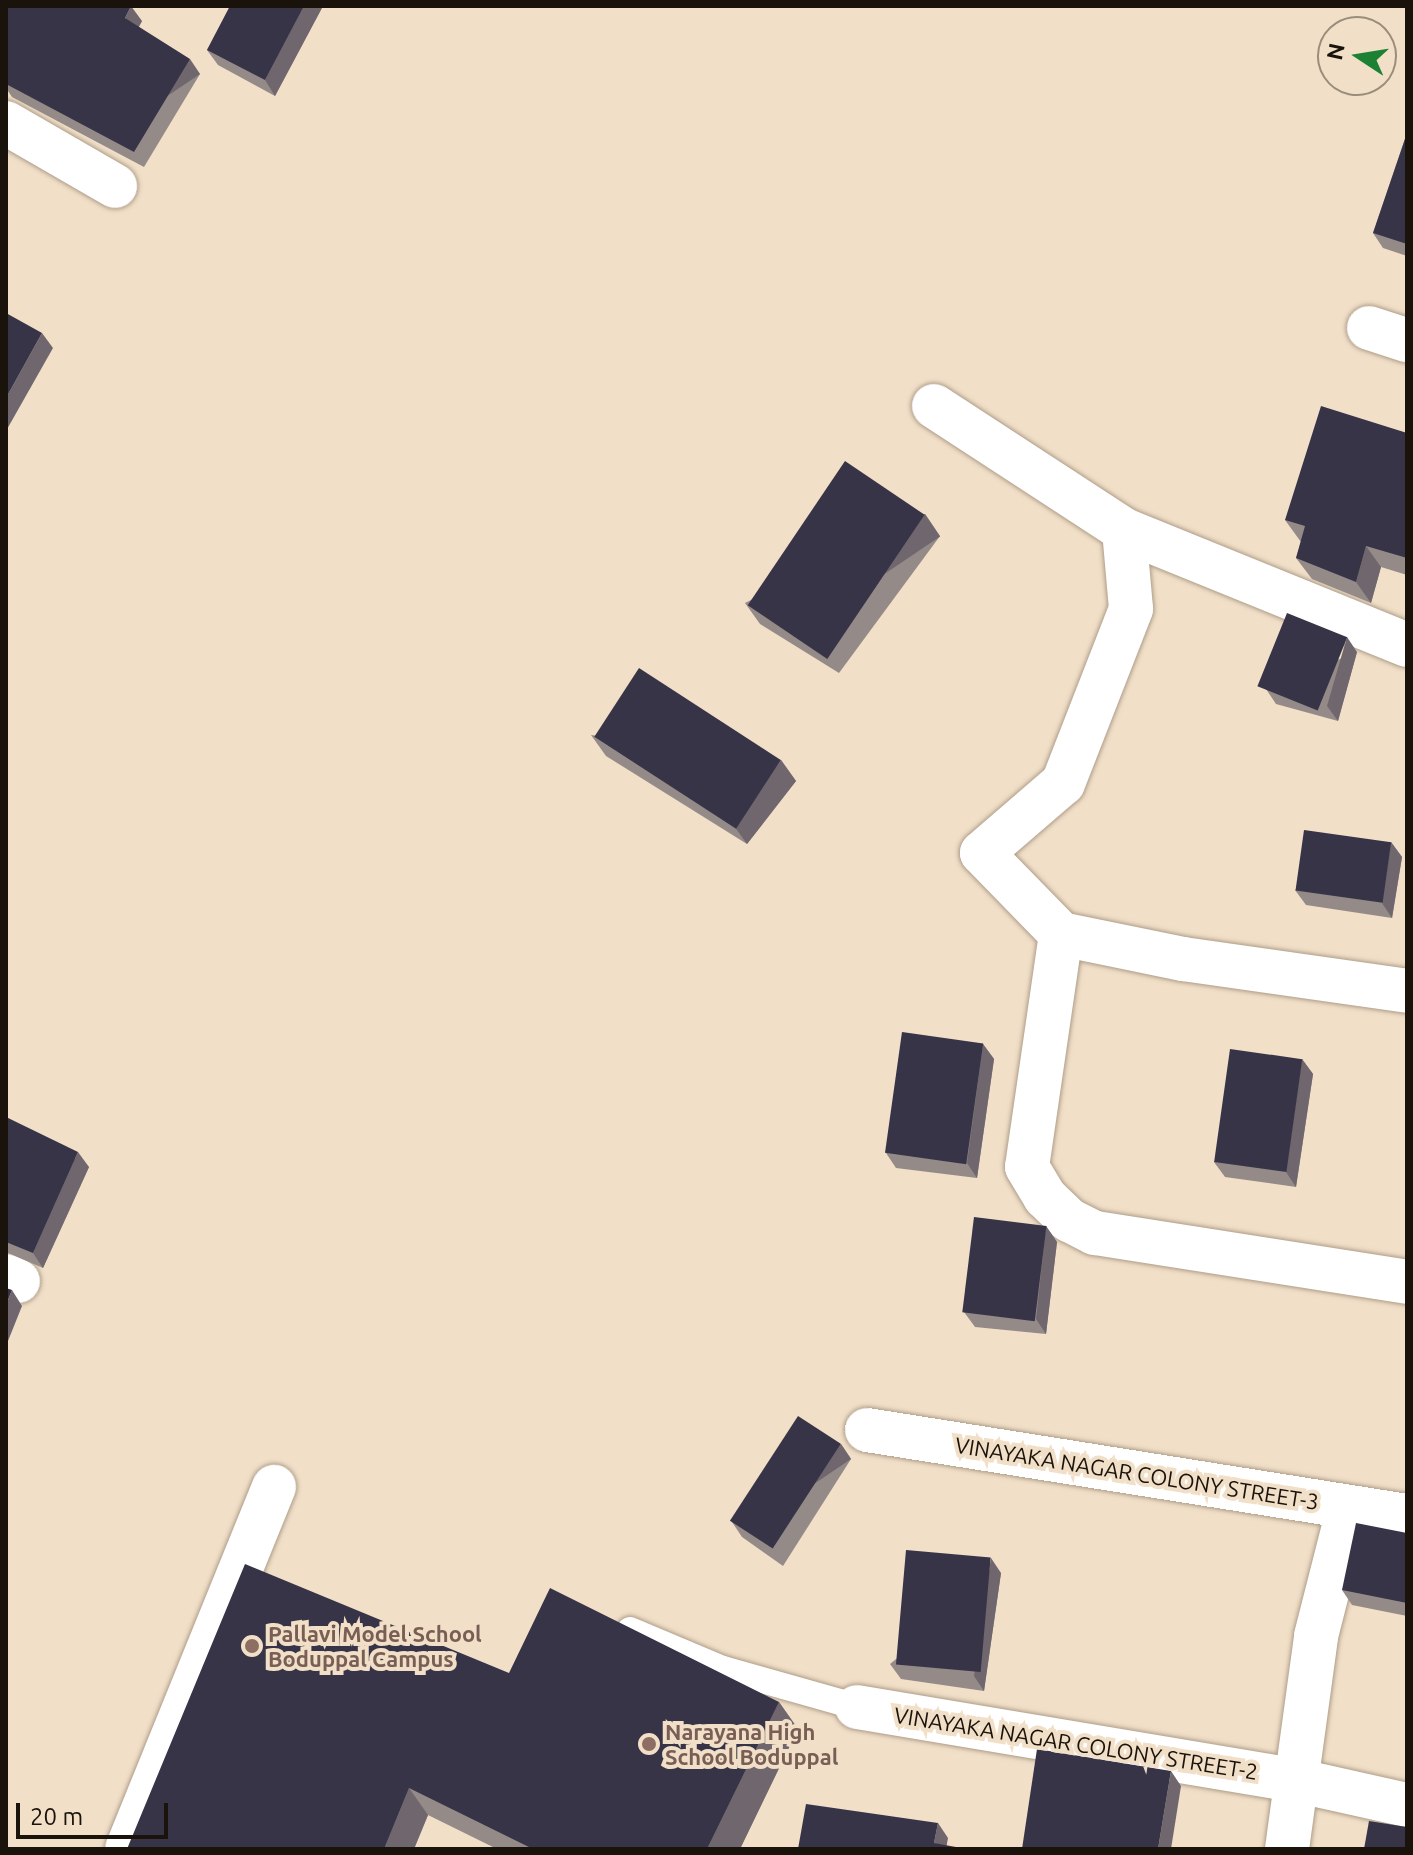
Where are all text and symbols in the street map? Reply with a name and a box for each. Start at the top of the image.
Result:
north arrow [1317,16,1397,96]
text: N [1321,41,1349,62]
street label: VINAYAKA NAGAR COLONY STREET-3 [953,1431,1321,1515]
place label: Pallavi Model School Boduppal Campus [268,1620,482,1672]
marker: Pallavi Model School Boduppal Campus [243,1637,261,1655]
street label: VINAYAKA NAGAR COLONY STREET-2 [892,1701,1260,1785]
place label: Narayana High School Boduppal [665,1718,838,1770]
marker: Narayana High School Boduppal [640,1735,658,1753]
scale bar [20,1787,172,1837]
text: 20 m [30,1803,83,1830]

